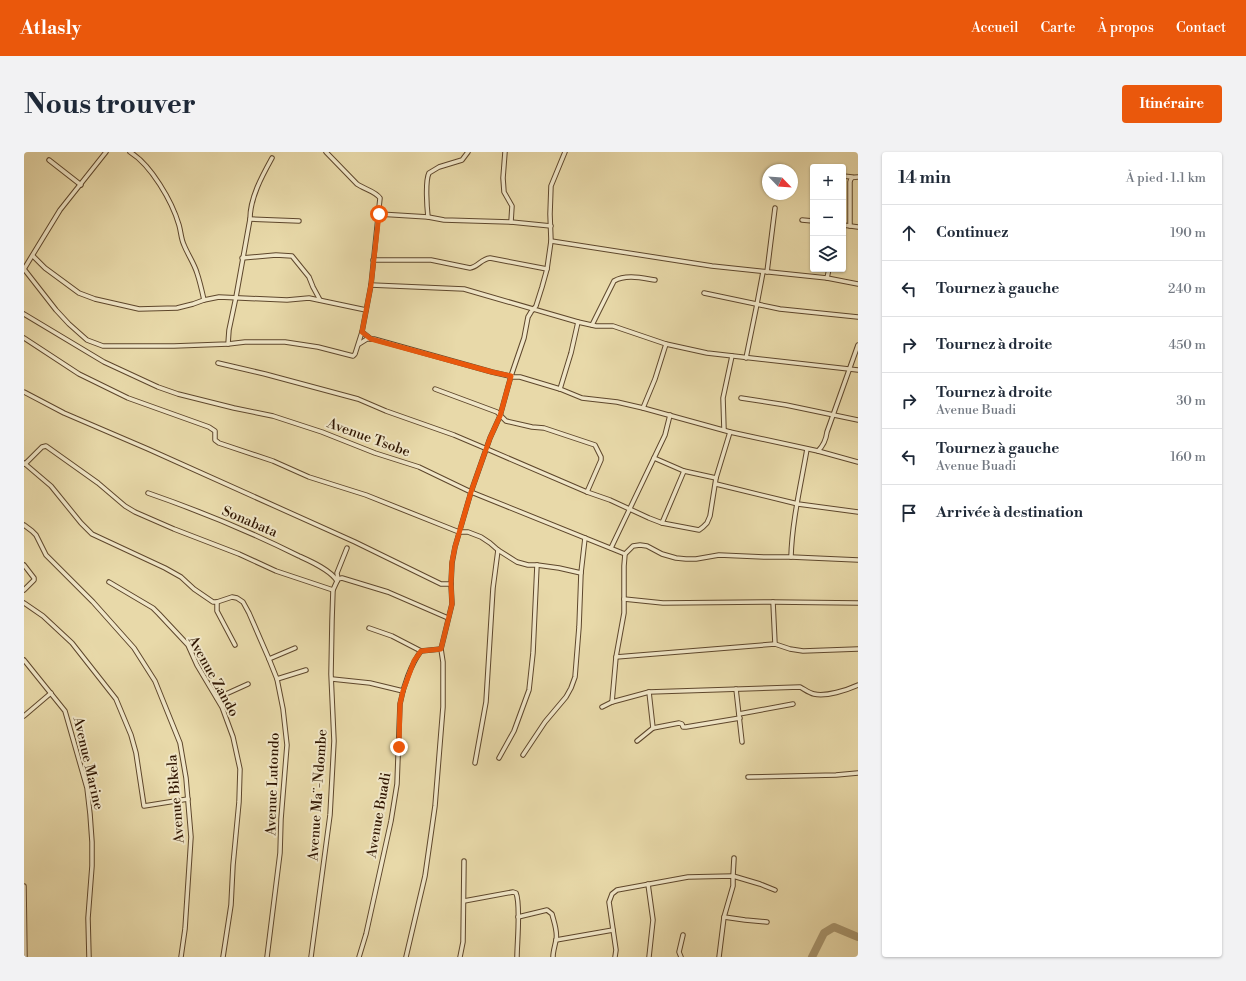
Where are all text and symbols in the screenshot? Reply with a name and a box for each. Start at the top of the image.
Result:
text: Atlasly [20,16,81,40]
text: Accueil [971,19,1018,37]
text: Carte [1040,19,1075,37]
text: À propos [1097,19,1154,37]
text: Contact [1176,19,1226,37]
button: Itinéraire [1122,85,1222,123]
text: Nous trouver [24,87,196,122]
north arrow [762,164,798,200]
map controls [810,164,846,272]
button: + [810,164,846,200]
text: 14 min [898,167,951,189]
text: À pied · 1.1 km [1126,170,1206,186]
button: − [810,200,846,236]
route start [370,205,388,223]
icon: ahead [898,222,920,244]
text: Continuez [936,223,1008,242]
text: 190 m [1170,225,1206,241]
button: layers [810,236,846,272]
icon: left [898,278,920,300]
text: Tournez à gauche [936,279,1059,298]
text: 240 m [1168,281,1206,297]
icon: right [898,334,920,356]
text: Tournez à droite [936,335,1052,354]
text: 450 m [1168,337,1206,353]
text: Tournez à droite [936,383,1052,402]
icon: right [898,390,920,412]
text: 30 m [1176,393,1206,409]
text: Avenue Buadi [936,402,1016,418]
street label: Avenue Tsobe [324,414,413,461]
text: Tournez à gauche [936,439,1059,458]
icon: left [898,446,920,468]
text: 160 m [1170,449,1206,465]
text: Avenue Buadi [936,458,1016,474]
street label: Sonabata [219,502,281,542]
icon: arrive [898,502,920,524]
text: Arrivée à destination [936,503,1083,522]
street label: Avenue Zando [183,632,243,720]
street label: Avenue Marine [68,714,107,811]
street label: Avenue Ma¨-Ndombe [304,729,332,863]
street label: Avenue Lutondo [262,732,284,837]
route end [390,738,408,756]
street label: Avenue Bikela [163,753,189,845]
street label: Avenue Buadi [362,771,395,860]

